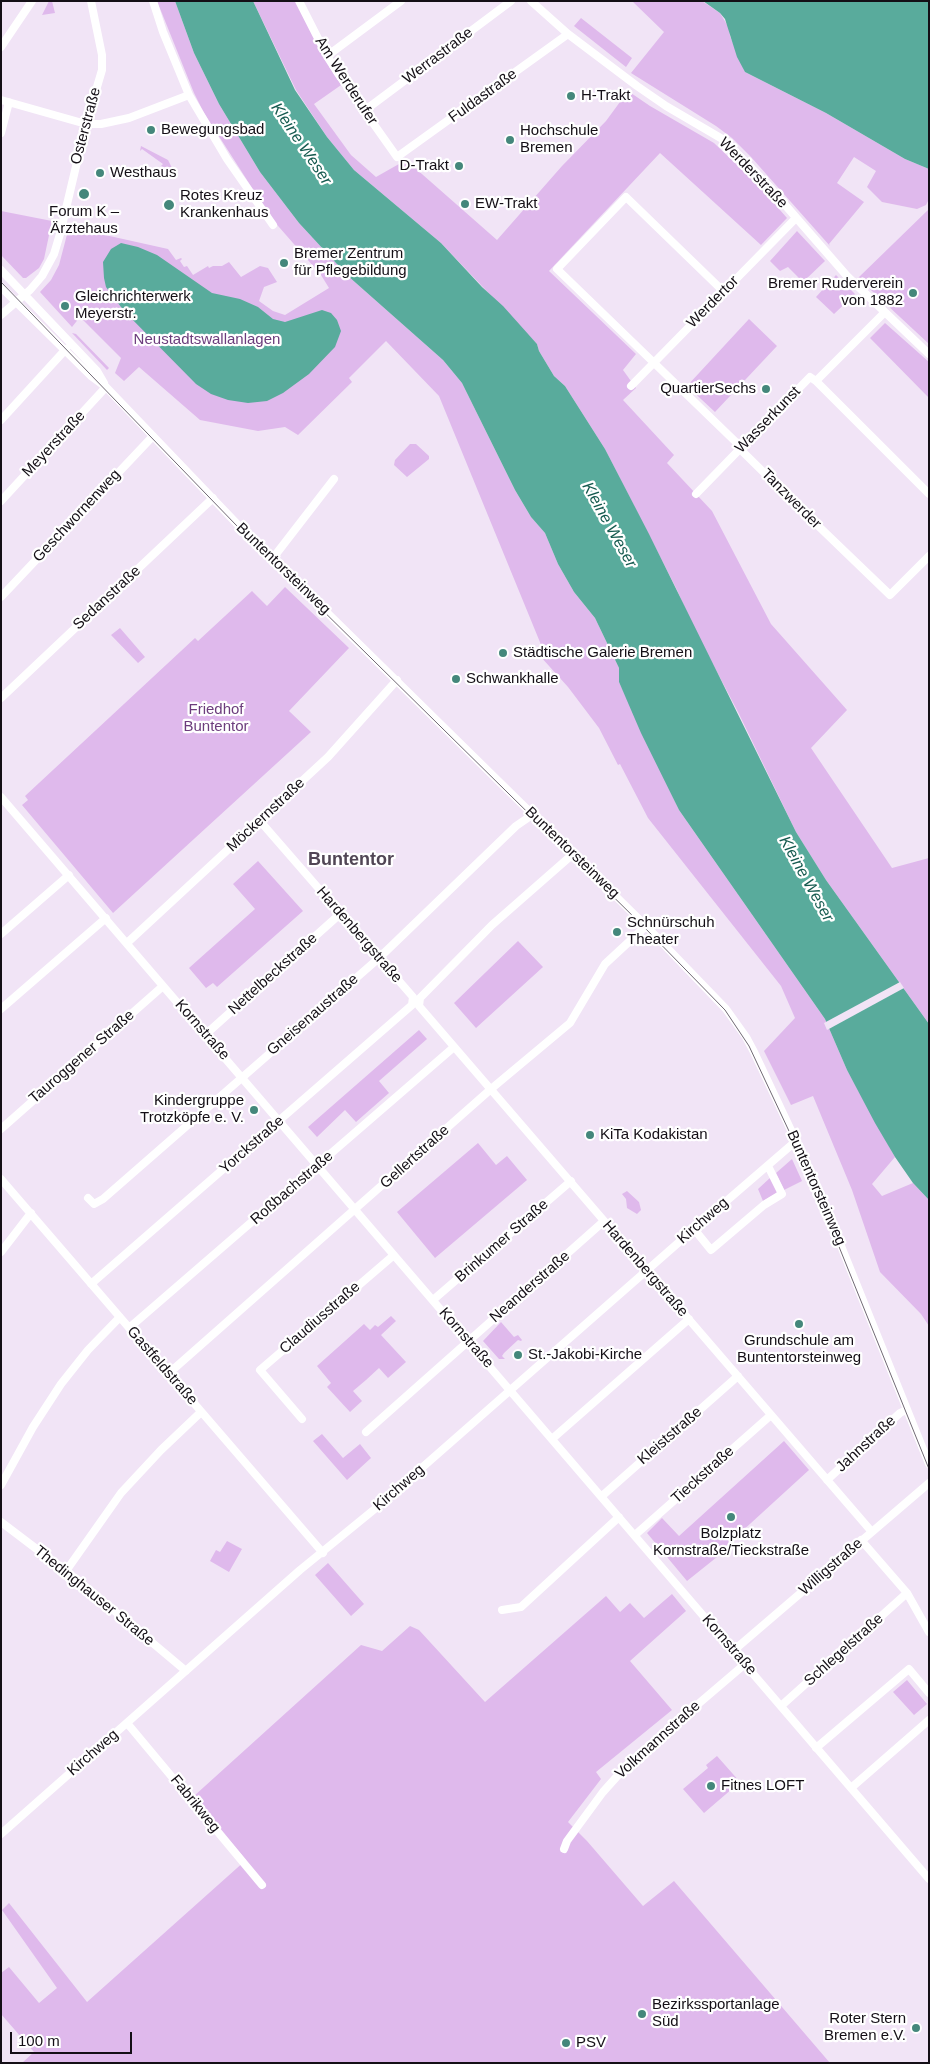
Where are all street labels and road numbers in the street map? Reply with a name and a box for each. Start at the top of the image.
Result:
street label: Werrastraße [399,24,477,88]
street label: Am Werderufer [311,34,381,128]
street label: Fuldastraße [445,65,521,127]
street label: Osterstraße [67,85,105,167]
street label: Werderstraße [715,134,791,212]
street label: Werdertor [683,272,743,332]
street label: Wasserkunst [732,383,804,457]
street label: Meyerstraße [19,407,89,481]
street label: Tanzwerder [757,465,825,533]
street label: Geschwornenweg [29,466,125,566]
street label: Buntentorsteinweg [232,519,334,619]
street label: Sedanstraße [69,562,145,634]
street label: Möckernstraße [223,774,309,856]
street label: Buntentorsteinweg [521,803,623,903]
street label: Hardenbergstraße [312,883,406,987]
street label: Nettelbeckstraße [225,929,321,1019]
street label: Gneisenaustraße [264,970,362,1060]
street label: Kornstraße [171,996,233,1064]
street label: Tauroggener Straße [26,1006,138,1108]
street label: Yorckstraße [216,1112,288,1178]
street label: Gellertstraße [377,1121,453,1193]
street label: Buntentorsteinweg [783,1128,849,1248]
street label: Roßbachstraße [247,1147,337,1229]
street label: Kirchweg [674,1194,732,1248]
street label: Brinkumer Straße [452,1196,552,1286]
street label: Hardenbergstraße [598,1217,692,1321]
street label: Neanderstraße [486,1247,574,1327]
street label: Claudiusstraße [276,1278,364,1358]
street label: Kornstraße [435,1304,497,1372]
street label: Gastfeldstraße [123,1323,201,1409]
street label: Kleiststraße [634,1403,706,1469]
street label: Jahnstraße [832,1412,900,1476]
street label: Tieckstraße [668,1442,738,1508]
street label: Kirchweg [370,1461,428,1515]
street label: Willigstraße [796,1535,866,1599]
street label: Thedinghauser Straße [30,1542,158,1650]
street label: Schlegelstraße [801,1610,887,1690]
street label: Kornstraße [698,1611,760,1679]
street label: Volkmannstraße [612,1697,704,1783]
street label: Kirchweg [64,1726,122,1780]
street label: Fabrikweg [166,1771,224,1837]

